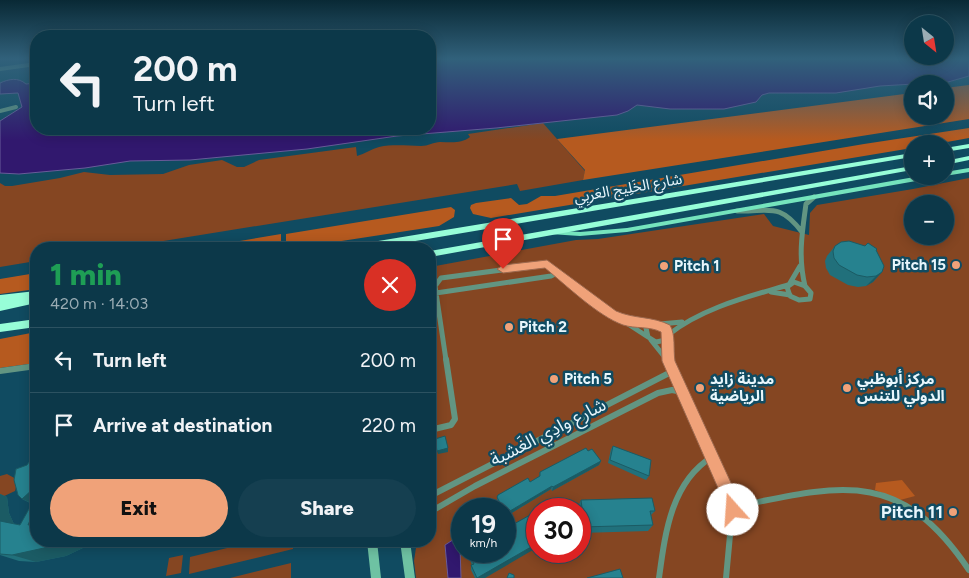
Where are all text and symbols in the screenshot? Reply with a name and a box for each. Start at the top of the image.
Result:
north arrow [904,15,954,65]
map controls [904,15,954,245]
text: 200 m [133,48,237,90]
icon: left [50,50,115,115]
button: sound [904,75,954,125]
text: Turn left [133,90,215,117]
button: + [904,135,954,185]
street label: شارع الخَلِيج العَربِي [573,170,684,209]
button: − [904,195,954,245]
pin [482,218,524,269]
icon: arrive [489,225,517,253]
text: 1 min [50,256,122,293]
place label: Pitch 15 [892,256,946,274]
place label: Pitch 1 [674,257,720,275]
button: close [364,259,416,311]
marker: Pitch 15 [950,259,962,271]
marker: Pitch 1 [658,260,670,272]
text: 420 m · 14:03 [50,294,148,313]
place label: Pitch 2 [519,318,567,336]
marker: Pitch 2 [503,321,515,333]
icon: left [50,346,78,374]
text: Turn left [93,349,167,372]
text: 200 m [360,349,416,372]
place label: مركز أبوظبي الدولي للتنس [857,369,945,407]
place label: Pitch 5 [564,370,612,388]
place label: مدينة زايد الرياضية [710,370,774,405]
marker: Pitch 5 [548,373,560,385]
marker: مدينة زايد الرياضية [694,382,706,394]
marker: مركز أبوظبي الدولي للتنس [841,382,853,394]
street label: شارع وادِي الغَشبة [486,393,611,473]
icon: arrive [50,411,78,439]
text: Arrive at destination [93,414,272,437]
text: 220 m [362,414,416,437]
button: Exit [50,479,228,537]
button: Share [238,479,416,537]
position arrow [706,483,758,535]
speed limit sign: 30 [526,498,591,563]
place label: Pitch 11 [881,501,943,523]
marker: Pitch 11 [947,506,959,518]
text: 19 [471,509,496,539]
text: km/h [470,536,497,550]

